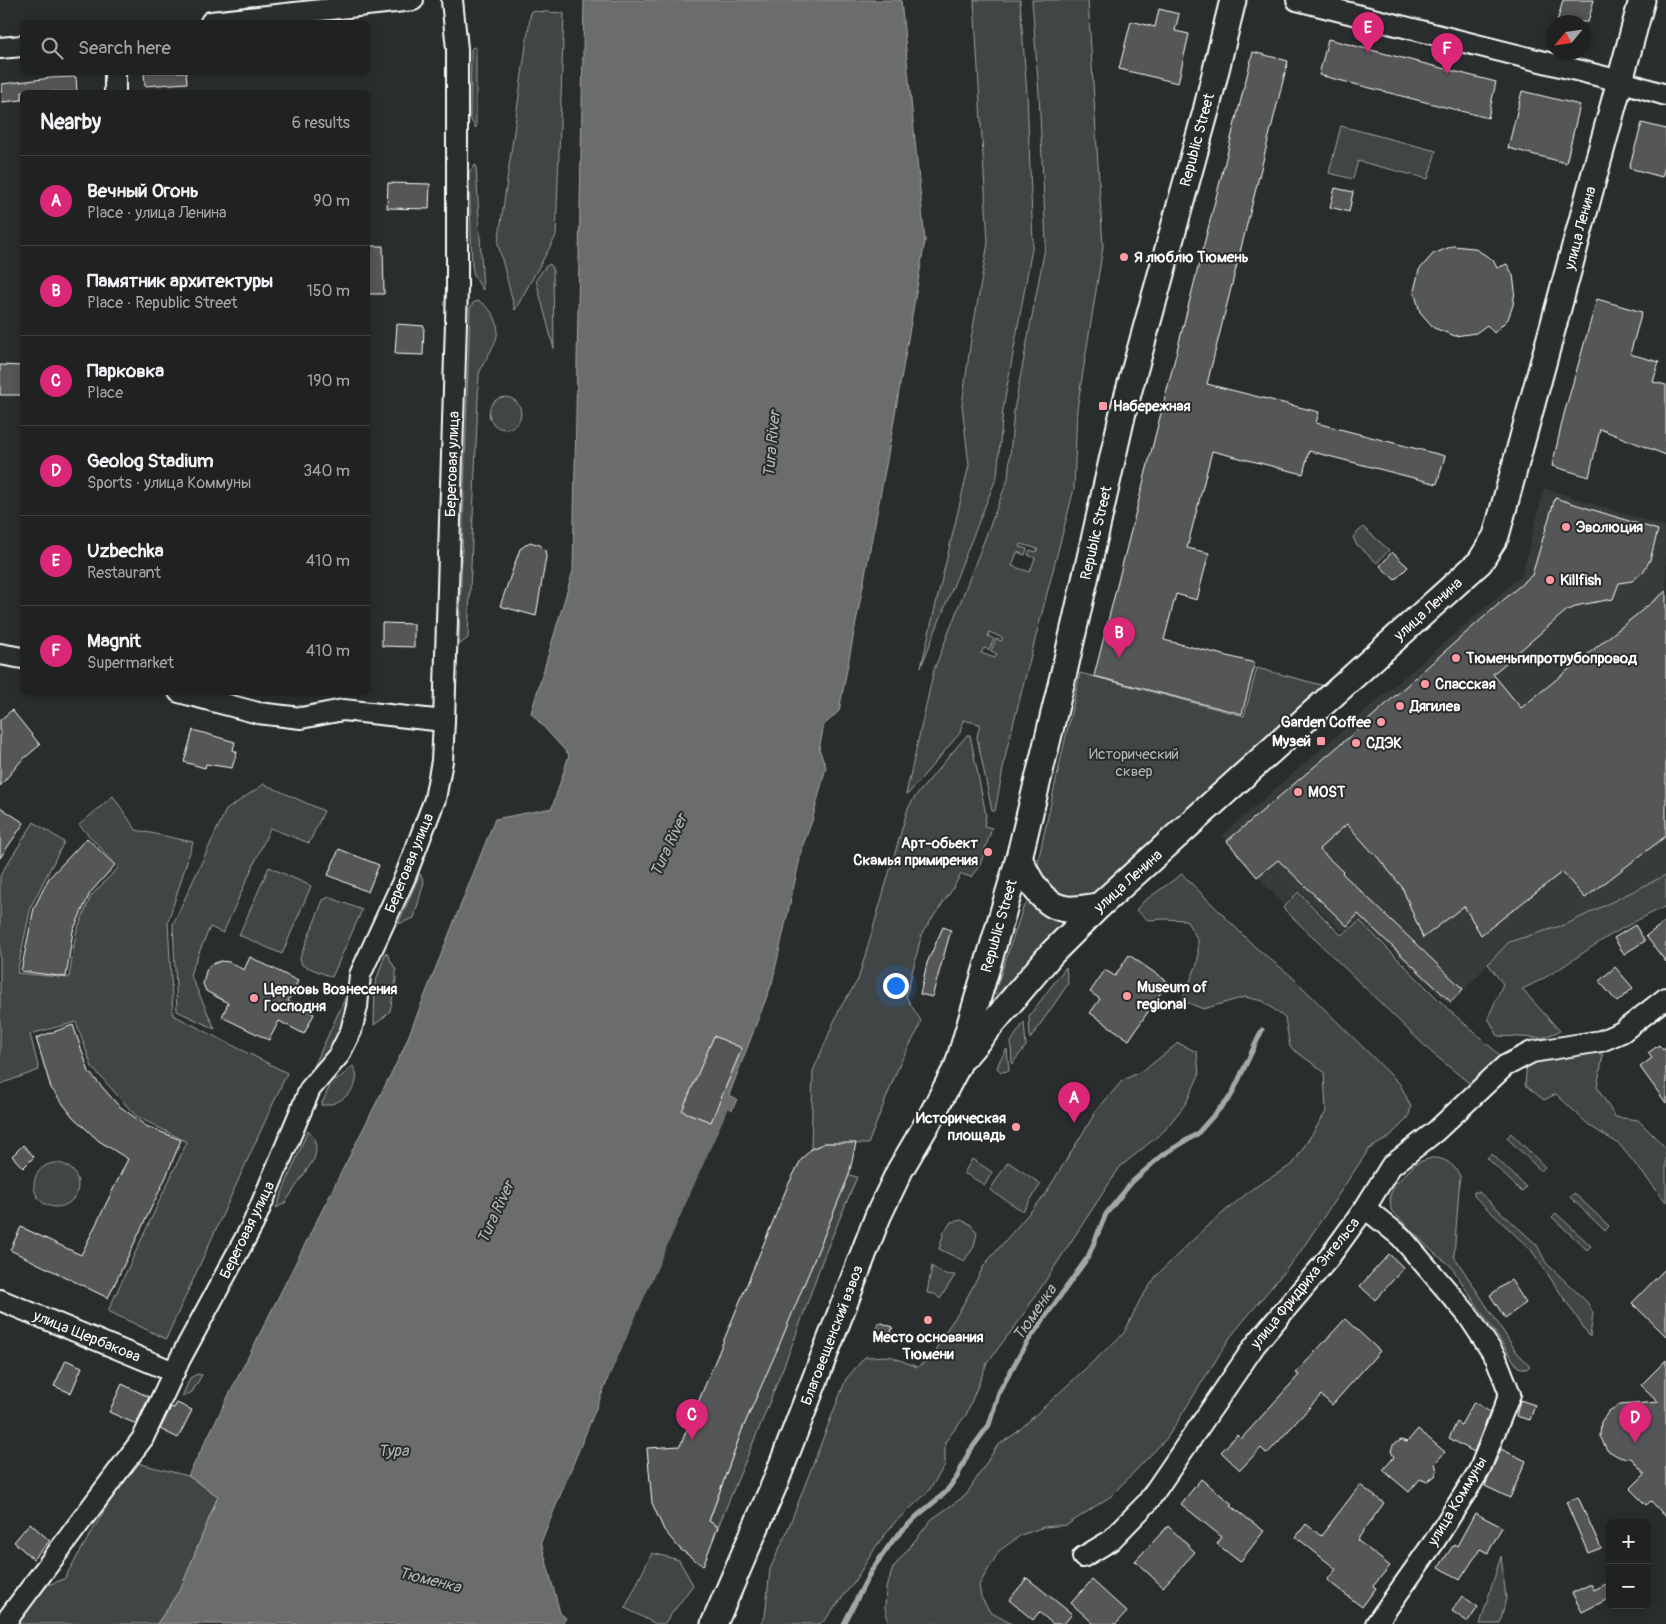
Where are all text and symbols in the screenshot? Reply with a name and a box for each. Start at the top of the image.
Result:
pin: E [1352,12,1384,53]
north arrow [1546,15,1591,60]
search box [20,20,370,75]
pin: F [1431,33,1463,74]
icon: search [38,34,66,62]
text: Search here [78,36,171,60]
street label: Republic Street [1176,90,1219,189]
text: Nearby [40,109,101,136]
text: 6 results [292,113,350,133]
text: Вечный Огонь [87,179,199,203]
street label: улица Ленина [1560,184,1601,273]
text: A [51,191,61,211]
text: 90 m [313,191,350,211]
text: Place · улица Ленина [87,203,227,223]
place label: Я люблю Тюмень [1134,248,1249,267]
marker: Я люблю Тюмень [1118,251,1130,263]
text: Памятник архитектуры [87,269,273,293]
text: B [51,281,61,301]
text: 150 m [306,281,350,301]
text: Place · Republic Street [87,293,237,313]
text: Парковка [87,359,164,383]
text: C [51,371,61,391]
text: 190 m [307,371,350,391]
text: Place [87,383,123,403]
place label: Набережная [1113,397,1191,416]
marker: Набережная [1097,400,1109,412]
water label: Tura River [759,408,785,478]
street label: Береговая улица [441,411,464,517]
text: Geolog Stadium [87,449,214,473]
text: D [51,461,61,481]
text: 340 m [303,461,350,481]
text: Sports · улица Коммуны [87,473,251,493]
street label: Republic Street [1076,483,1117,582]
place label: Эволюция [1576,518,1643,537]
marker: Эволюция [1560,521,1572,533]
text: Uzbechka [87,539,164,563]
text: E [52,551,60,571]
text: 410 m [306,551,350,571]
text: Restaurant [87,563,161,583]
place label: Killfish [1560,571,1601,590]
street label: улица Ленина [1389,574,1467,646]
marker: Killfish [1544,574,1556,586]
pin: B [1103,617,1135,658]
text: Magnit [87,629,141,653]
text: F [51,641,61,661]
text: 410 m [306,641,350,661]
place label: Тюменьгипротрубопровод [1465,649,1638,668]
marker: Тюменьгипротрубопровод [1450,652,1462,664]
text: Supermarket [87,653,174,673]
place label: Спасская [1435,675,1496,694]
marker: Спасская [1419,678,1431,690]
place label: Дягилев [1409,697,1461,716]
marker: Дягилев [1394,700,1406,712]
place label: Garden Coffee [1281,713,1372,732]
marker: Garden Coffee [1375,716,1387,728]
place label: Музей [1272,732,1311,751]
place label: СДЭК [1366,734,1402,753]
marker: Музей [1315,735,1327,747]
marker: СДЭК [1350,737,1362,749]
park label: Исторический сквер [1089,745,1179,781]
place label: MOST [1308,783,1346,802]
marker: MOST [1292,786,1304,798]
water label: Tura River [646,809,693,880]
street label: Береговая улица [381,810,438,916]
place label: Арт-обьект Скамья примирения [853,834,978,870]
marker: Арт-обьект Скамья примирения [982,846,994,858]
street label: улица Ленина [1089,846,1167,918]
street label: Republic Street [977,877,1022,975]
your location [883,973,909,999]
place label: Museum of regional [1137,978,1208,1014]
place label: Церковь Вознесения Господня [264,980,397,1016]
marker: Museum of regional [1121,990,1133,1002]
marker: Церковь Вознесения Господня [248,992,260,1004]
pin: A [1058,1082,1090,1123]
place label: Историческая площадь [916,1109,1006,1145]
marker: Историческая площадь [1010,1121,1022,1133]
water label: Tura River [473,1176,520,1247]
street label: Береговая улица [216,1178,279,1282]
street label: улица Фридриха Энгельса [1246,1214,1364,1354]
street label: Благовещенский взвоз [797,1262,868,1408]
water label: Тюменка [1008,1280,1062,1344]
street label: улица Щербакова [29,1306,143,1367]
marker: Место основания Тюмени [922,1314,934,1326]
place label: Место основания Тюмени [872,1328,984,1364]
pin: C [676,1399,708,1440]
pin: D [1619,1402,1651,1443]
water label: Тура [378,1441,410,1461]
street label: улица Коммуны [1423,1453,1491,1550]
map controls [1606,1519,1651,1609]
button: + [1606,1519,1651,1564]
water label: Тюменка [397,1563,464,1598]
button: − [1606,1564,1651,1609]

